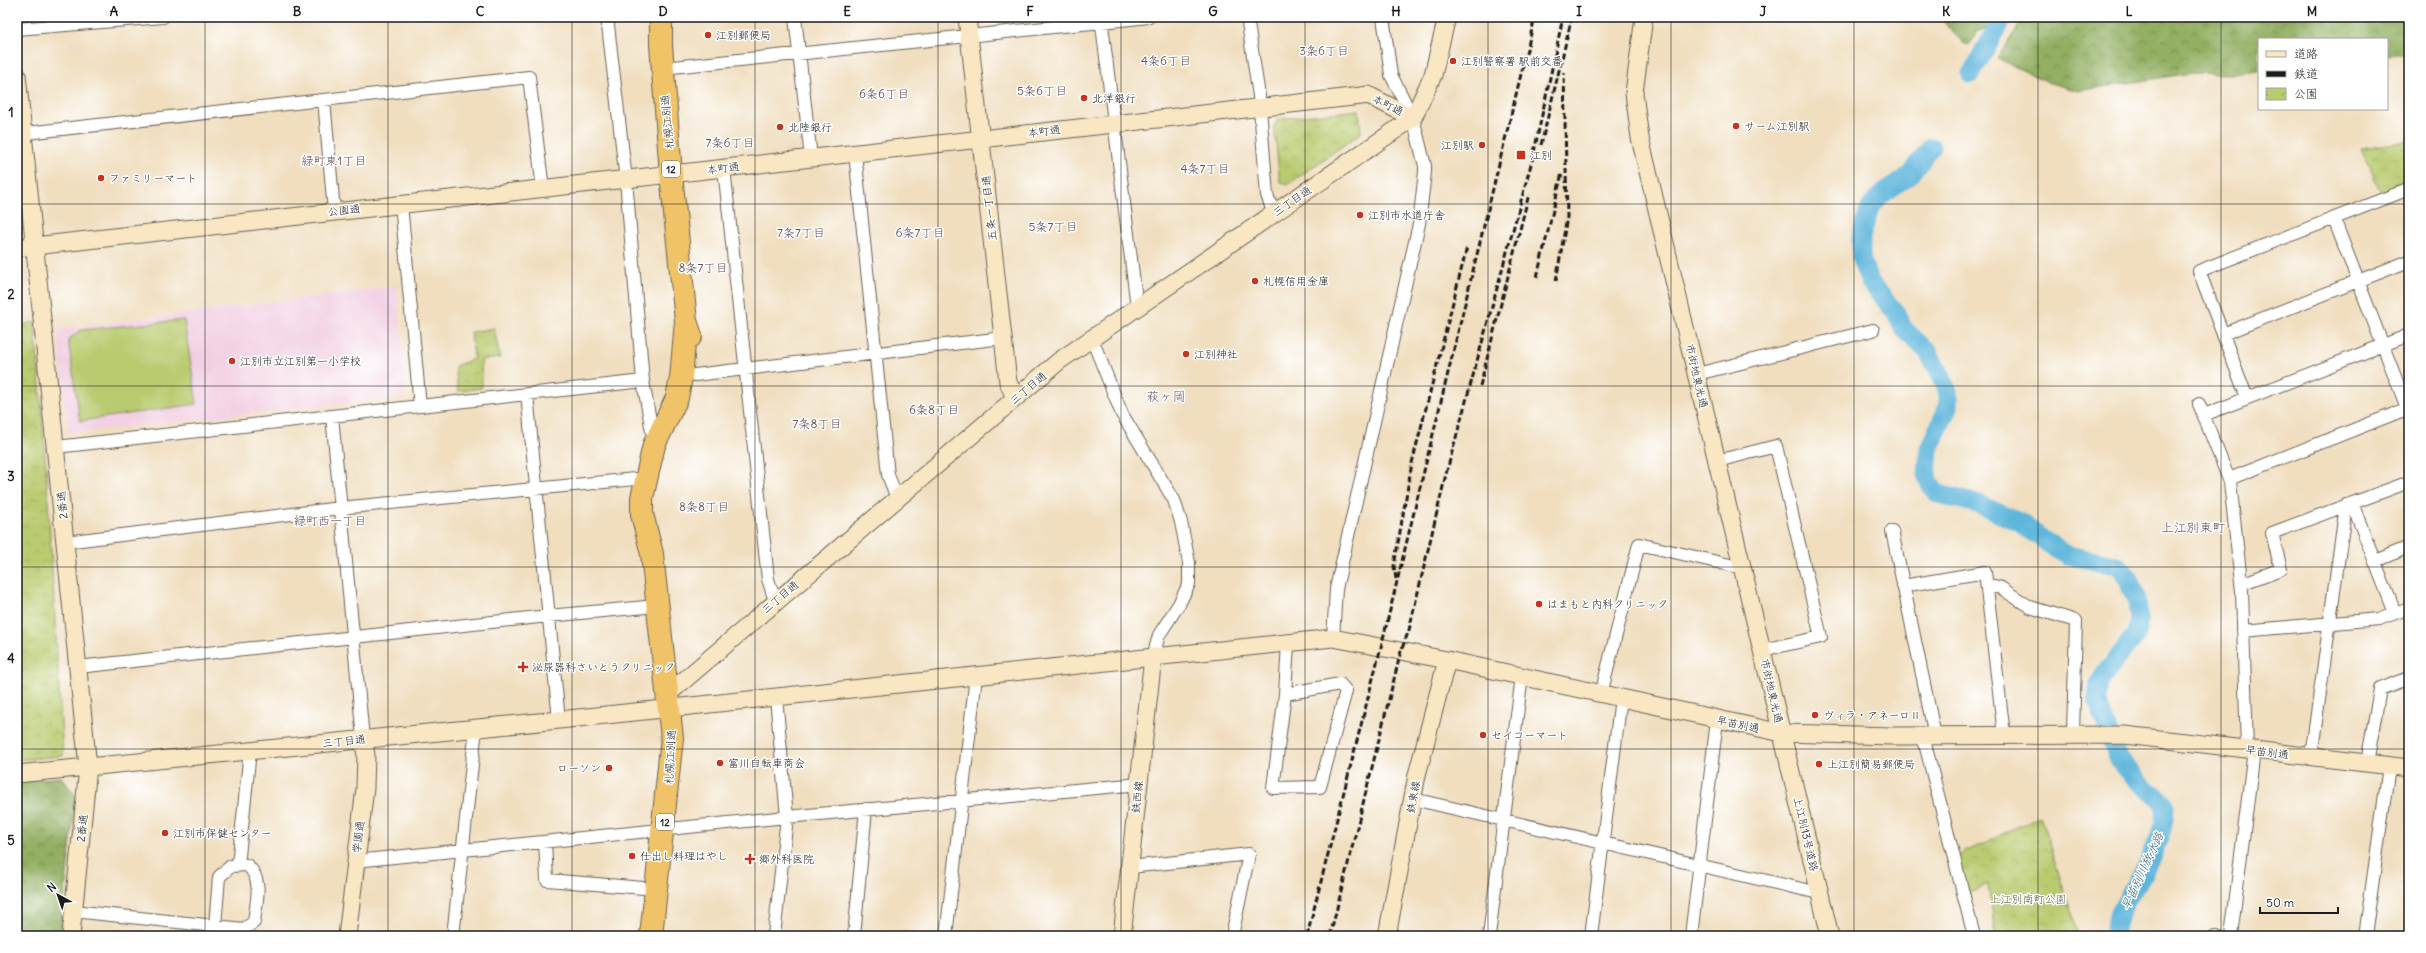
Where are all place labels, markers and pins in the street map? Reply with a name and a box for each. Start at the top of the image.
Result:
place label: 江別郵便局 [716,28,771,42]
marker: 江別郵便局 [703,30,713,40]
place label: 江別警察署 駅前交番 [1461,54,1563,68]
marker: 江別警察署 駅前交番 [1448,56,1458,66]
place label: 北洋銀行 [1092,91,1136,105]
marker: 北洋銀行 [1079,93,1089,103]
place label: サーム江別駅 [1744,119,1810,133]
place label: 北陸銀行 [788,120,832,134]
marker: サーム江別駅 [1731,121,1741,131]
marker: 北陸銀行 [775,122,785,132]
place label: 江別駅 [1441,138,1474,152]
marker: 江別駅 [1477,140,1487,150]
place label: 江別 [1530,148,1552,162]
marker: 江別 [1515,149,1527,161]
place label: ファミリーマート [109,171,197,185]
marker: ファミリーマート [96,173,106,183]
place label: 江別市水道庁舎 [1368,208,1445,222]
marker: 江別市水道庁舎 [1355,210,1365,220]
place label: 札幌信用金庫 [1263,274,1329,288]
marker: 札幌信用金庫 [1250,276,1260,286]
place label: 江別神社 [1194,347,1238,361]
marker: 江別神社 [1181,349,1191,359]
place label: 江別市立江別第一小学校 [240,354,361,368]
marker: 江別市立江別第一小学校 [227,356,237,366]
place label: はまもと内科クリニック [1547,597,1668,611]
marker: はまもと内科クリニック [1534,599,1544,609]
place label: 泌尿器科さいとうクリニック [532,660,675,674]
marker: 泌尿器科さいとうクリニック [517,661,529,673]
place label: ヴィラ・アネーロⅡ [1823,708,1921,722]
marker: ヴィラ・アネーロⅡ [1810,710,1820,720]
place label: セイコーマート [1491,728,1568,742]
marker: セイコーマート [1478,730,1488,740]
place label: 富川自転車商会 [728,756,805,770]
place label: 上江別簡易郵便局 [1827,757,1915,771]
marker: 富川自転車商会 [715,758,725,768]
marker: 上江別簡易郵便局 [1814,759,1824,769]
place label: ローソン [557,761,601,775]
marker: ローソン [604,763,614,773]
place label: 江別市保健センター [173,826,272,840]
marker: 江別市保健センター [160,828,170,838]
place label: 仕出し料理はやし [640,849,728,863]
marker: 仕出し料理はやし [627,851,637,861]
place label: 郷外科医院 [759,852,814,866]
marker: 郷外科医院 [744,853,756,865]

